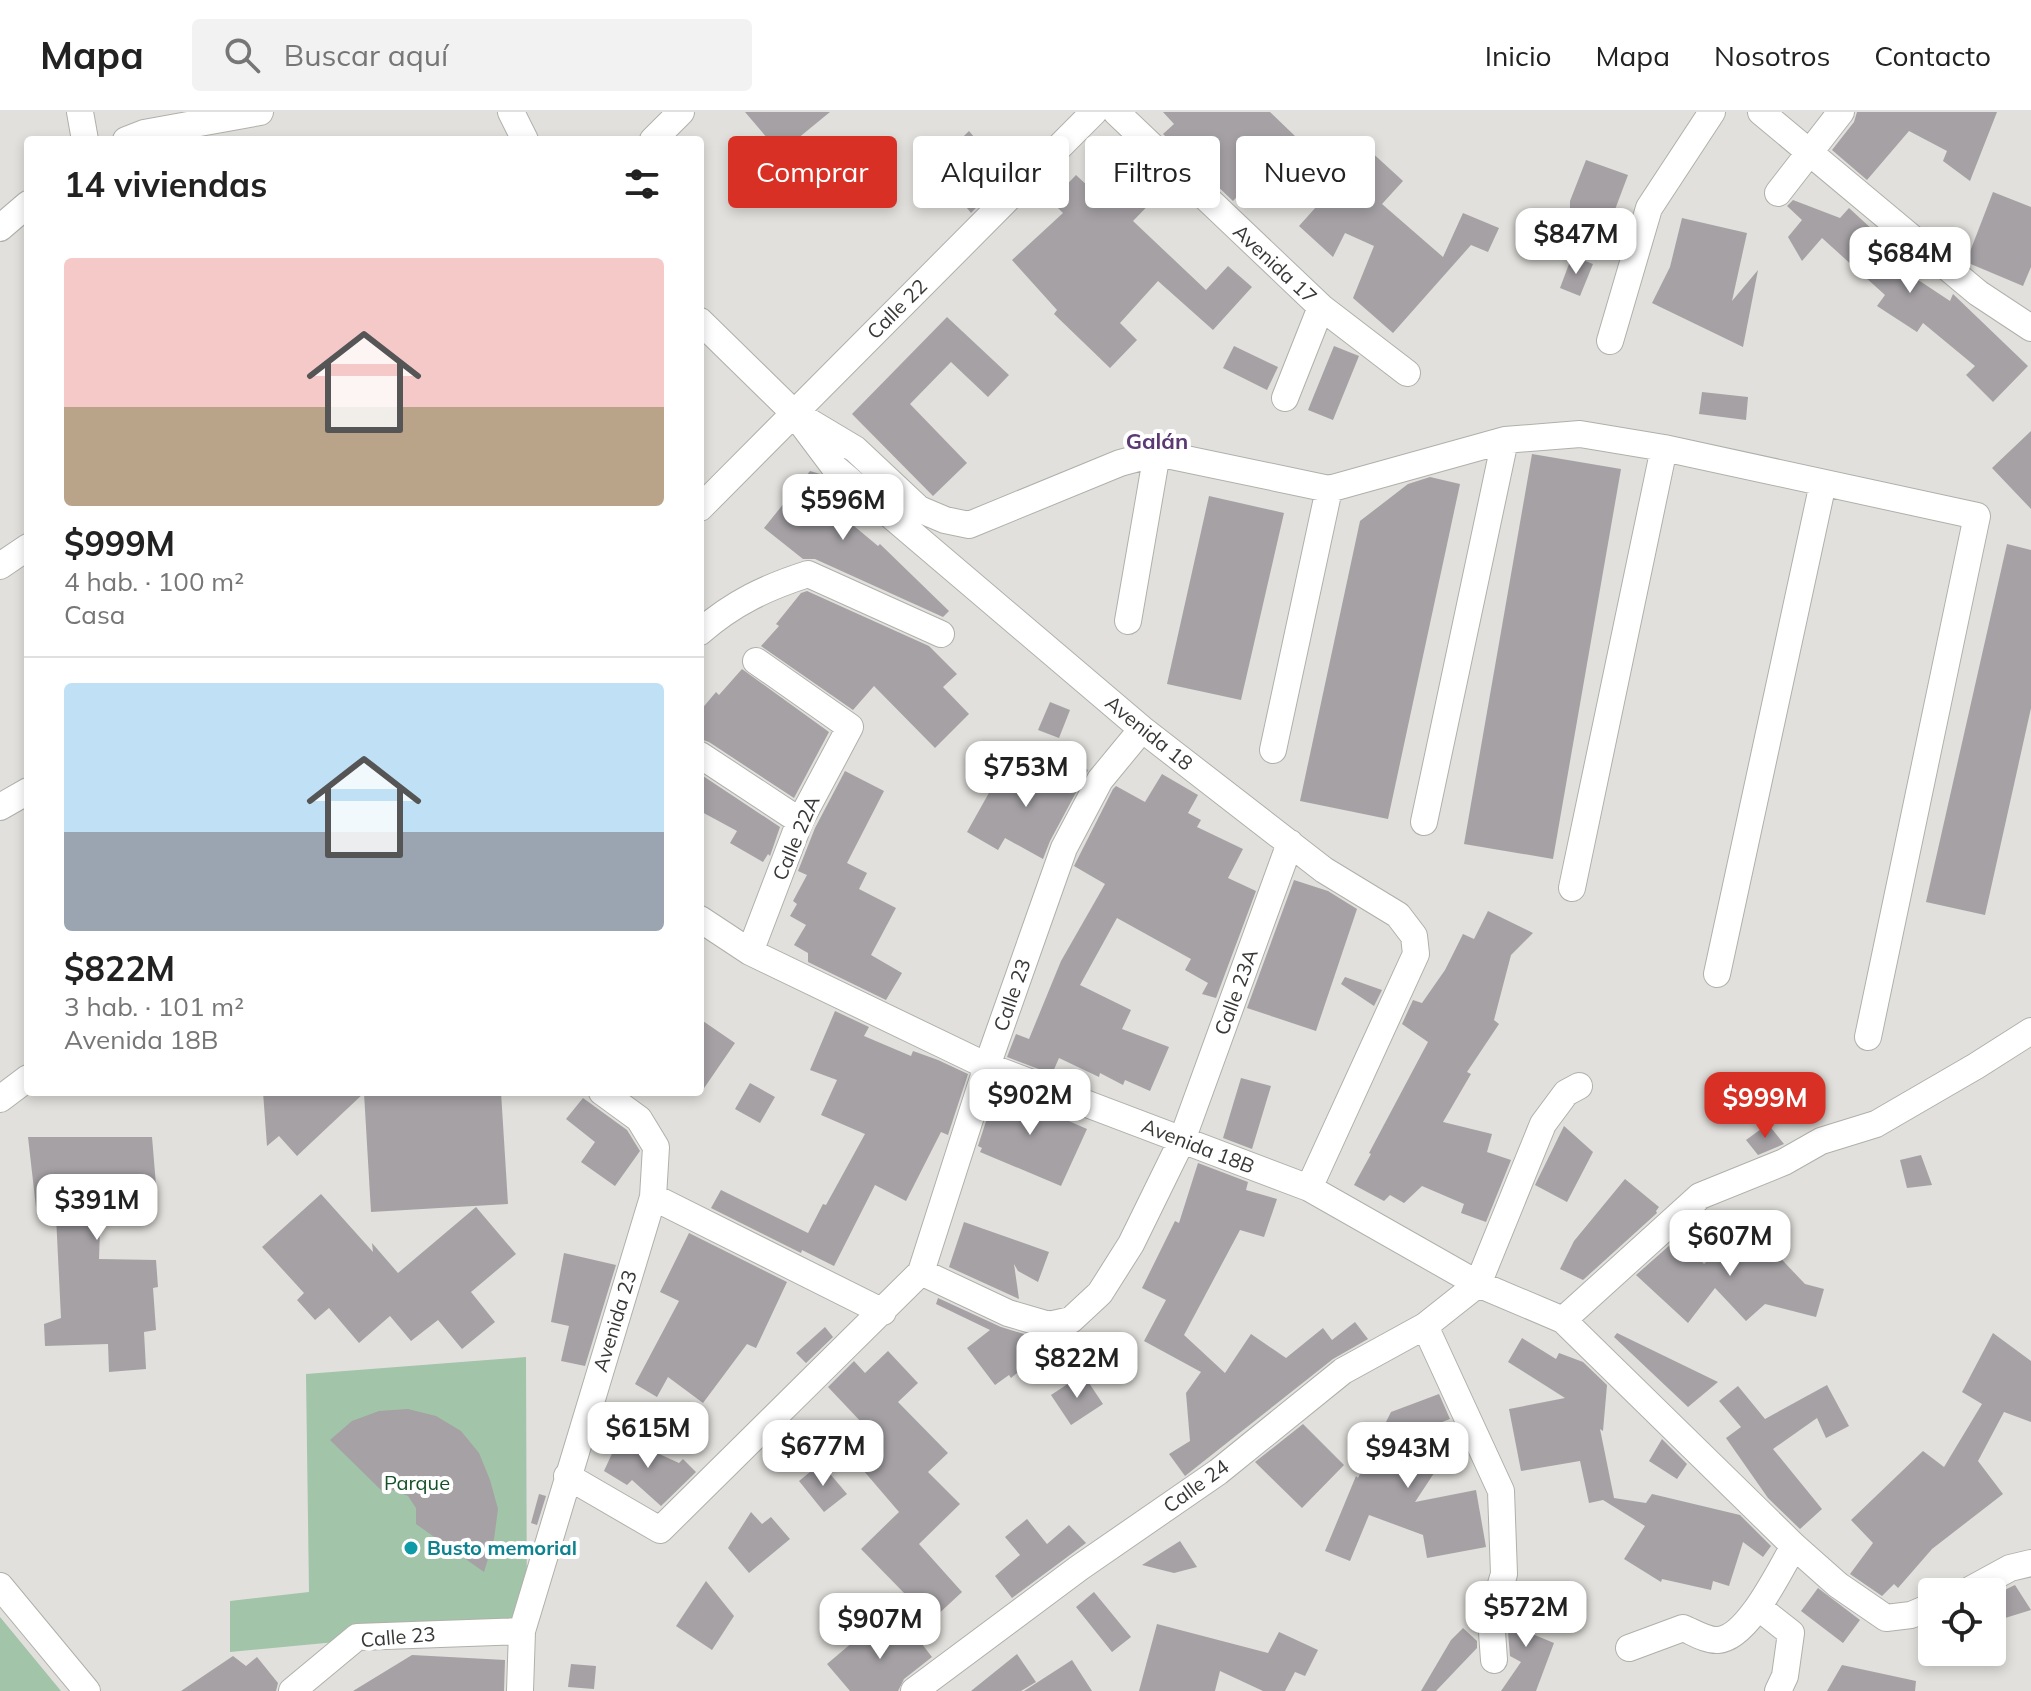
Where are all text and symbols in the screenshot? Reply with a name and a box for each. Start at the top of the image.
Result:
search box [192,19,752,91]
text: Mapa [40,31,144,79]
icon: search [220,33,264,77]
text: Buscar aquí [284,36,448,74]
text: Inicio [1485,38,1552,73]
text: Mapa [1596,38,1670,73]
text: Nosotros [1714,38,1830,73]
text: Contacto [1874,38,1991,73]
chip: Comprar [728,136,897,208]
chip: Alquilar [913,136,1069,208]
chip: Filtros [1085,136,1220,208]
chip: Nuevo [1236,136,1375,208]
icon: filters [620,162,664,206]
text: 14 viviendas [64,163,267,206]
pin: $847M [1520,208,1632,276]
text: $847M [1533,217,1619,250]
street label: Avenida 17 [1228,219,1322,309]
pin: $684M [1854,227,1966,295]
text: $684M [1867,236,1953,269]
street label: Calle 22 [861,273,932,344]
icon: home [292,310,436,454]
district label: Galán [1126,427,1188,455]
pin: $596M [787,474,899,542]
text: $596M [800,483,886,516]
text: $999M [64,522,175,565]
text: 4 hab. · 100 m² [64,565,244,598]
text: Casa [64,598,125,631]
street label: Avenida 18 [1101,690,1198,775]
icon: home [292,735,436,879]
pin: $753M [970,741,1082,809]
text: $753M [983,750,1069,783]
street label: Calle 22A [767,791,825,884]
street label: Calle 23A [1208,945,1263,1038]
text: $822M [64,947,175,990]
street label: Calle 23 [988,955,1036,1034]
text: 3 hab. · 101 m² [64,990,244,1023]
text: Avenida 18B [64,1023,218,1056]
pin: $902M [974,1069,1086,1137]
pin: $999M [1709,1072,1821,1140]
text: $902M [987,1078,1073,1111]
text: $999M [1722,1081,1808,1114]
street label: Avenida 18B [1138,1113,1258,1178]
pin: $391M [41,1174,153,1242]
text: $391M [54,1183,140,1216]
pin: $607M [1674,1210,1786,1278]
text: $607M [1687,1219,1773,1252]
street label: Avenida 23 [587,1267,642,1375]
pin: $822M [1021,1332,1133,1400]
text: $822M [1034,1341,1120,1374]
pin: $615M [592,1402,704,1470]
text: $615M [605,1411,691,1444]
pin: $677M [767,1420,879,1488]
pin: $943M [1352,1422,1464,1490]
text: $677M [780,1429,866,1462]
text: $943M [1365,1431,1451,1464]
street label: Calle 24 [1158,1453,1233,1518]
park label: Parque [384,1470,450,1495]
place label: Busto memorial [427,1535,577,1560]
marker: Busto memorial [402,1539,420,1557]
map controls [1918,1578,2006,1666]
button: locate [1918,1578,2006,1666]
pin: $572M [1470,1581,1582,1649]
text: $572M [1483,1590,1569,1623]
pin: $907M [824,1593,936,1661]
text: $907M [837,1602,923,1635]
street label: Calle 23 [360,1621,436,1652]

